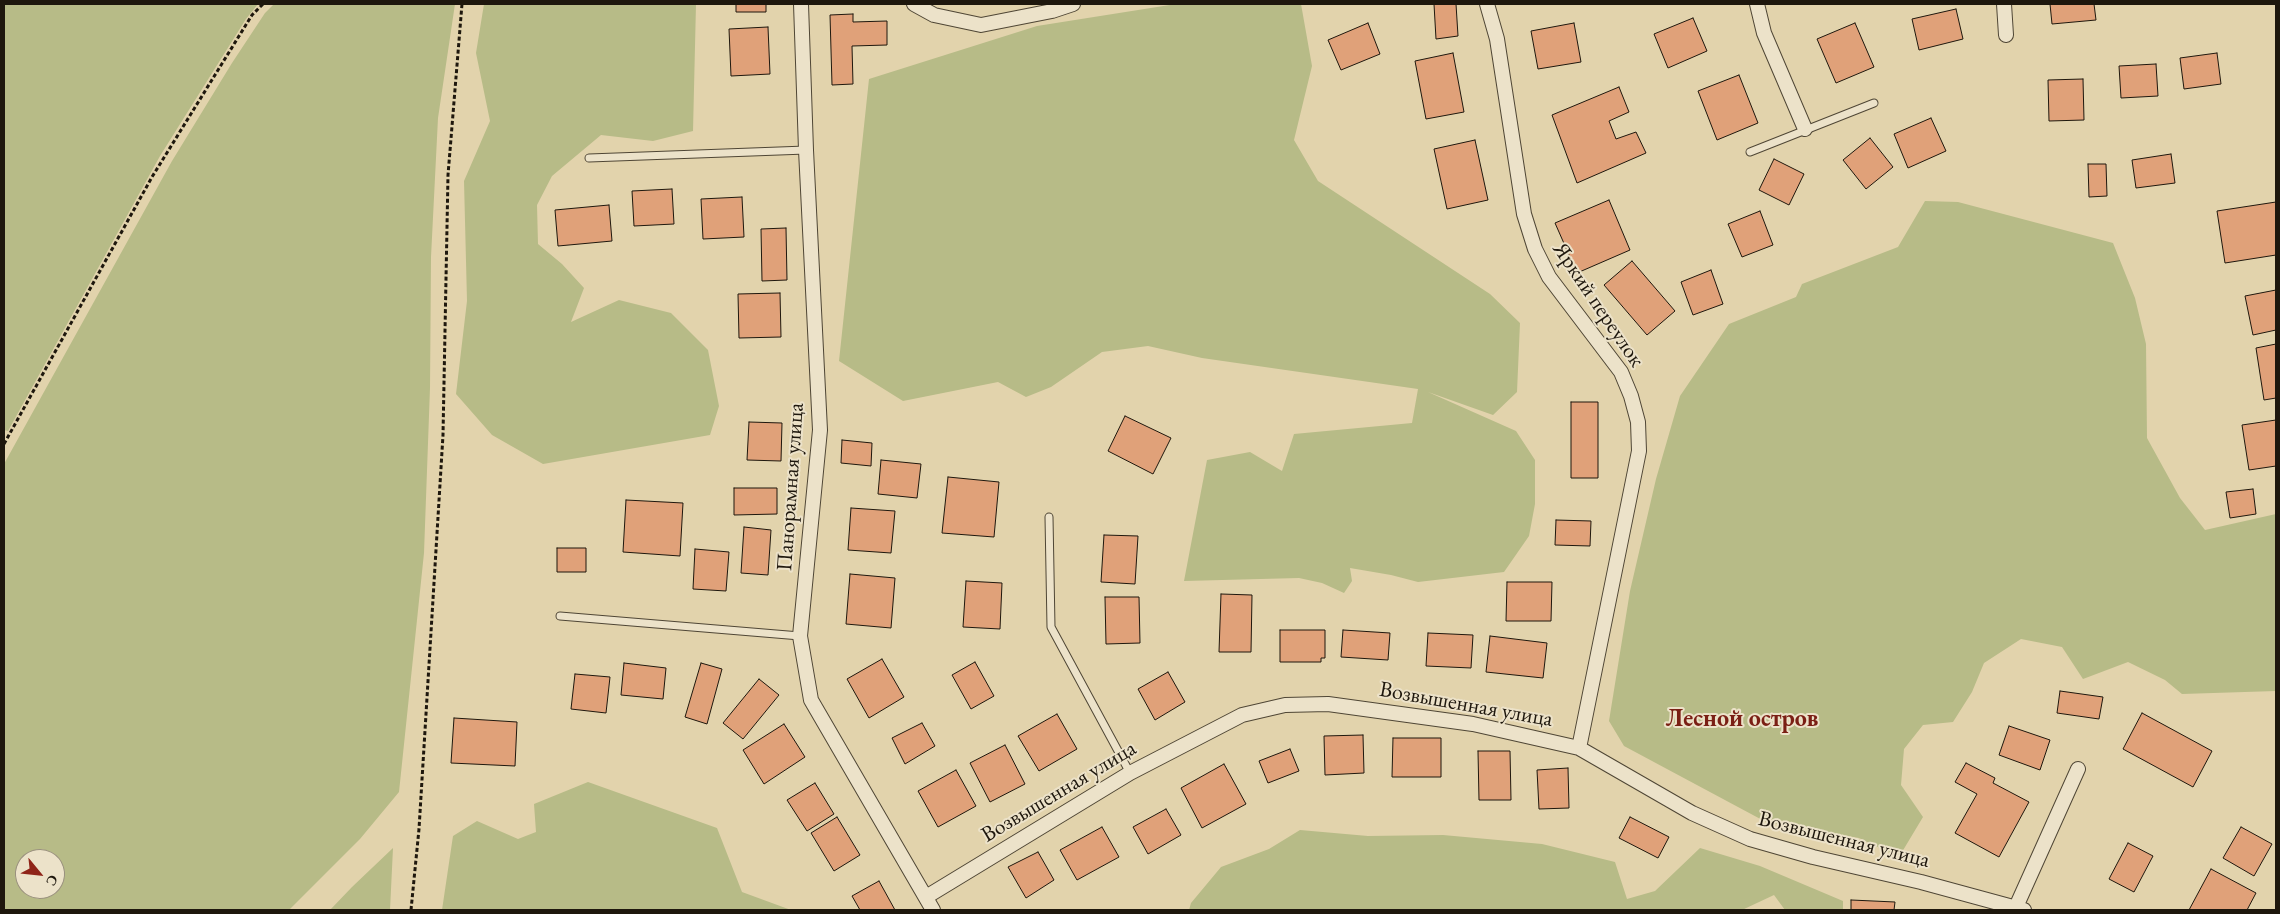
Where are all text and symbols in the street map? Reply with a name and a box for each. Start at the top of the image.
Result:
street label: Яркий переулок [1547,237,1649,373]
street label: Панорамная улица [772,402,810,572]
street label: Возвышенная улица [1377,677,1555,733]
district label: Лесной остров [1666,705,1818,733]
street label: Возвышенная улица [977,735,1141,849]
street label: Возвышенная улица [1756,806,1932,874]
north arrow [15,849,65,899]
text: С [42,872,63,889]

